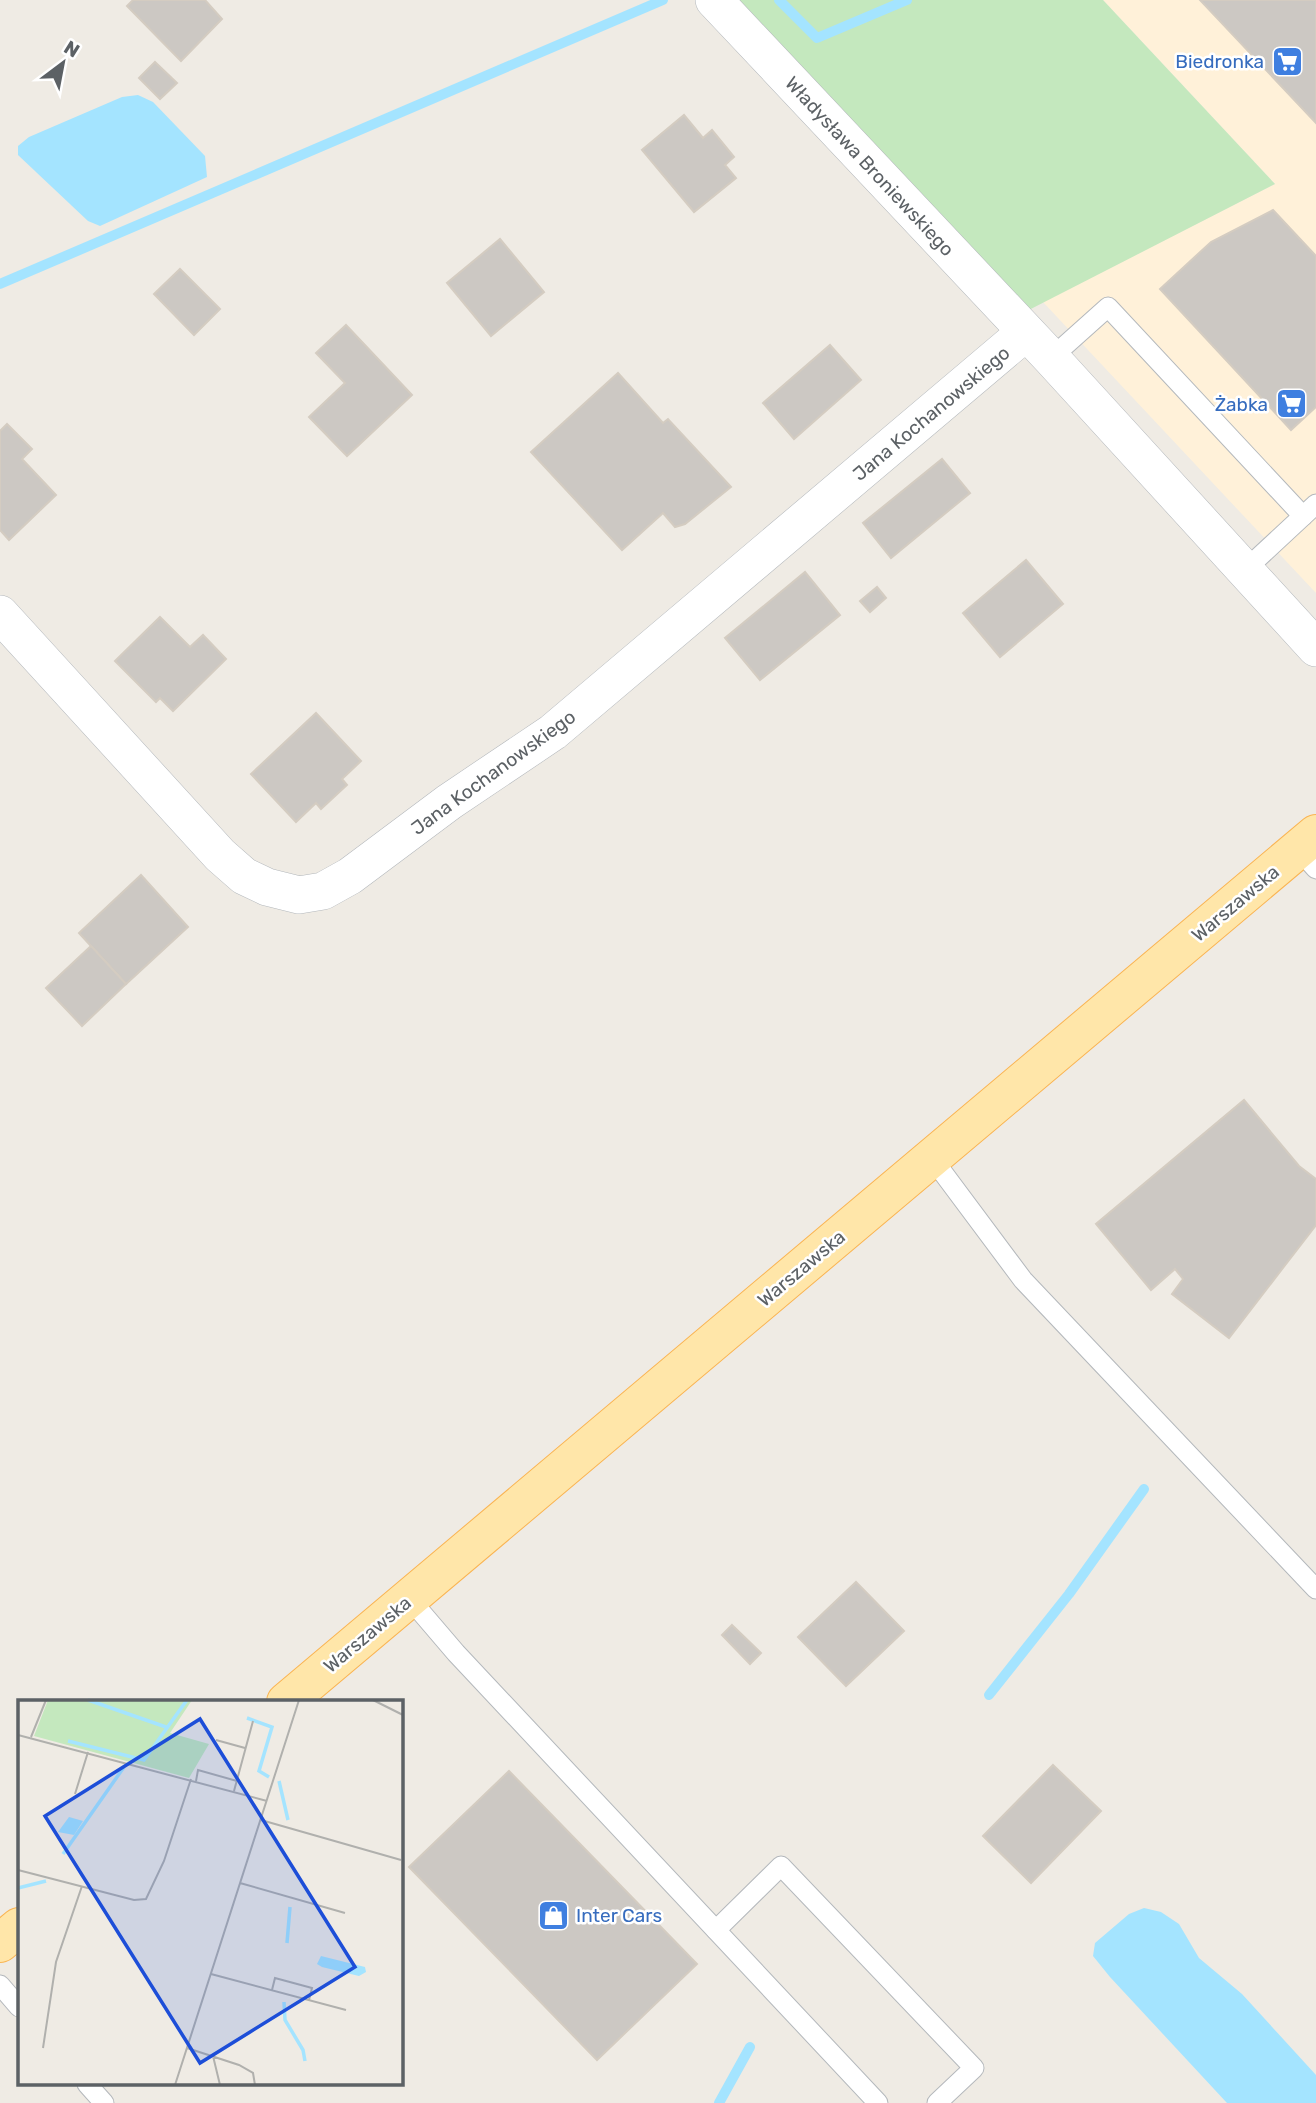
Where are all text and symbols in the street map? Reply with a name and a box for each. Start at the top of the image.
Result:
north arrow [28,28,98,98]
text: N [60,36,84,62]
supermarket icon: Biedronka [1270,44,1304,78]
place label: Biedronka [1175,50,1264,73]
street label: Władysława Broniewskiego [780,72,959,261]
street label: Jana Kochanowskiego [848,341,1014,486]
supermarket icon: Żabka [1274,387,1308,421]
place label: Żabka [1215,393,1268,416]
street label: Jana Kochanowskiego [407,705,580,840]
street label: Warszawska [1187,860,1284,947]
street label: Warszawska [753,1225,850,1312]
street label: Warszawska [319,1591,416,1678]
inset map [18,1700,402,2086]
shop icon: Inter Cars [536,1898,570,1932]
place label: Inter Cars [576,1904,662,1927]

